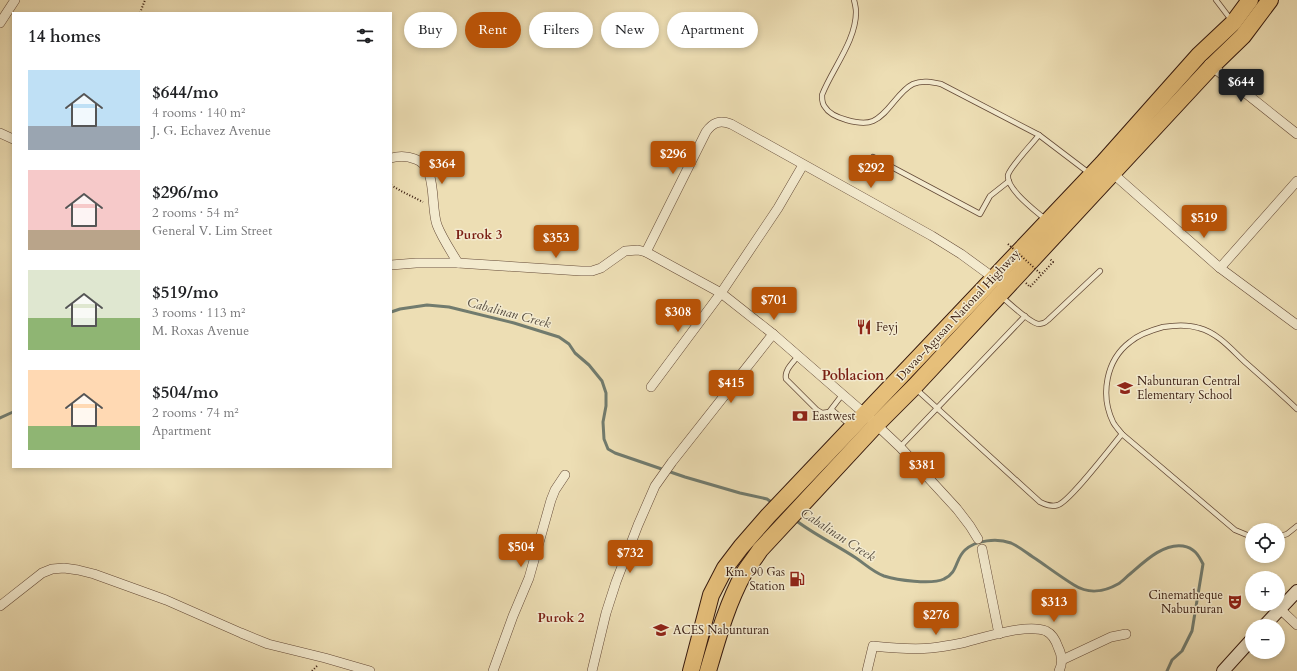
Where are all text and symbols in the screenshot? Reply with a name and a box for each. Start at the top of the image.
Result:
chip: Buy [404,12,457,48]
chip: Rent [465,12,521,48]
chip: Filters [529,12,593,48]
chip: New [601,12,659,48]
chip: Apartment [667,12,758,48]
text: 14 homes [28,25,101,48]
icon: filters [354,25,376,47]
pin: $644 [1217,69,1265,103]
text: $644 [1228,73,1254,91]
text: $644/mo [152,81,218,104]
icon: home [60,86,108,134]
text: 4 rooms · 140 m² [152,104,245,122]
text: J. G. Echavez Avenue [152,122,271,140]
pin: $296 [649,141,697,175]
text: $296 [660,145,686,163]
pin: $364 [418,151,466,185]
text: $364 [429,155,455,173]
pin: $292 [847,155,895,189]
text: $292 [858,159,884,177]
text: $296/mo [152,181,218,204]
icon: home [60,186,108,234]
text: 2 rooms · 54 m² [152,204,239,222]
pin: $519 [1180,205,1228,239]
text: $519 [1191,209,1217,227]
text: General V. Lim Street [152,222,272,240]
pin: $353 [532,225,580,259]
district label: Purok 3 [456,226,503,244]
text: $353 [543,229,569,247]
street label: Davao-Agusan National Highway [893,245,1024,384]
text: $519/mo [152,281,218,304]
icon: home [60,286,108,334]
pin: $701 [750,287,798,321]
text: $701 [761,291,787,309]
water label: Cabalinan Creek [465,293,553,333]
pin: $308 [654,299,702,333]
text: $308 [665,303,691,321]
text: 3 rooms · 113 m² [152,304,245,322]
restaurant icon: Feyj [855,318,873,336]
place label: Feyj [876,319,898,335]
text: M. Roxas Avenue [152,322,249,340]
district label: Poblacion [822,366,884,385]
pin: $415 [707,370,755,404]
place label: Nabunturan Central Elementary School [1137,373,1240,403]
text: $415 [718,374,744,392]
school or university icon: Nabunturan Central Elementary School [1116,379,1134,397]
text: $504/mo [152,381,218,404]
icon: home [60,386,108,434]
text: 2 rooms · 74 m² [152,404,239,422]
bank icon: Eastwest [791,407,809,425]
place label: Eastwest [812,408,855,424]
text: Apartment [152,422,211,440]
pin: $381 [898,452,946,486]
text: $381 [909,456,935,474]
water label: Cabalinan Creek [797,504,879,566]
map controls [1245,523,1285,659]
button: locate [1245,523,1285,563]
pin: $504 [497,534,545,568]
text: $504 [508,538,534,556]
pin: $732 [606,540,654,574]
text: $732 [617,544,643,562]
place label: Km. 90 Gas Station [725,564,785,594]
fuel station icon: Km. 90 Gas Station [788,570,806,588]
button: + [1245,571,1285,611]
place label: Cinematheque Nabunturan [1149,587,1223,617]
pin: $313 [1030,589,1078,623]
text: $313 [1041,593,1067,611]
theatre icon: Cinematheque Nabunturan [1226,593,1244,611]
pin: $276 [912,602,960,636]
text: $276 [923,606,949,624]
district label: Purok 2 [538,609,585,627]
button: − [1245,619,1285,659]
school or university icon: ACES Nabunturan [652,621,670,639]
place label: ACES Nabunturan [673,622,770,638]

